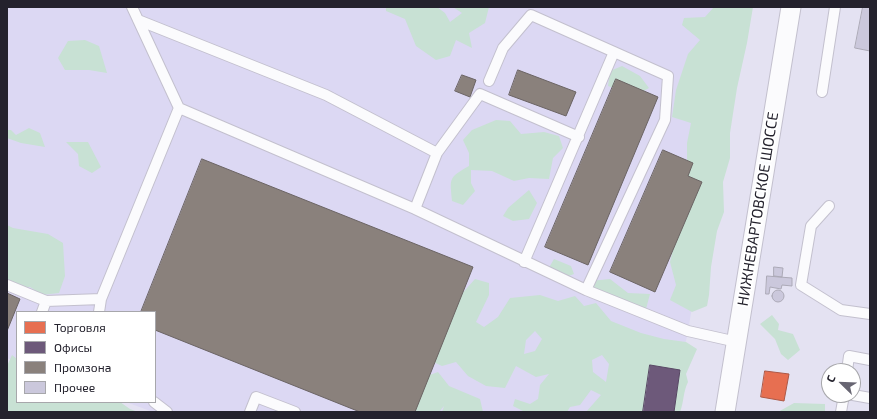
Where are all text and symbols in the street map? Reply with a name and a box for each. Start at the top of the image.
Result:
street label: НИЖНЕВАРТОВСКОЕ ШОССЕ [734,111,782,307]
legend [16,311,156,403]
text: Торговля [54,320,106,334]
text: Офисы [54,340,92,354]
text: Промзона [54,360,111,374]
north arrow [821,363,861,403]
text: С [823,373,838,384]
text: Прочее [54,380,95,394]

